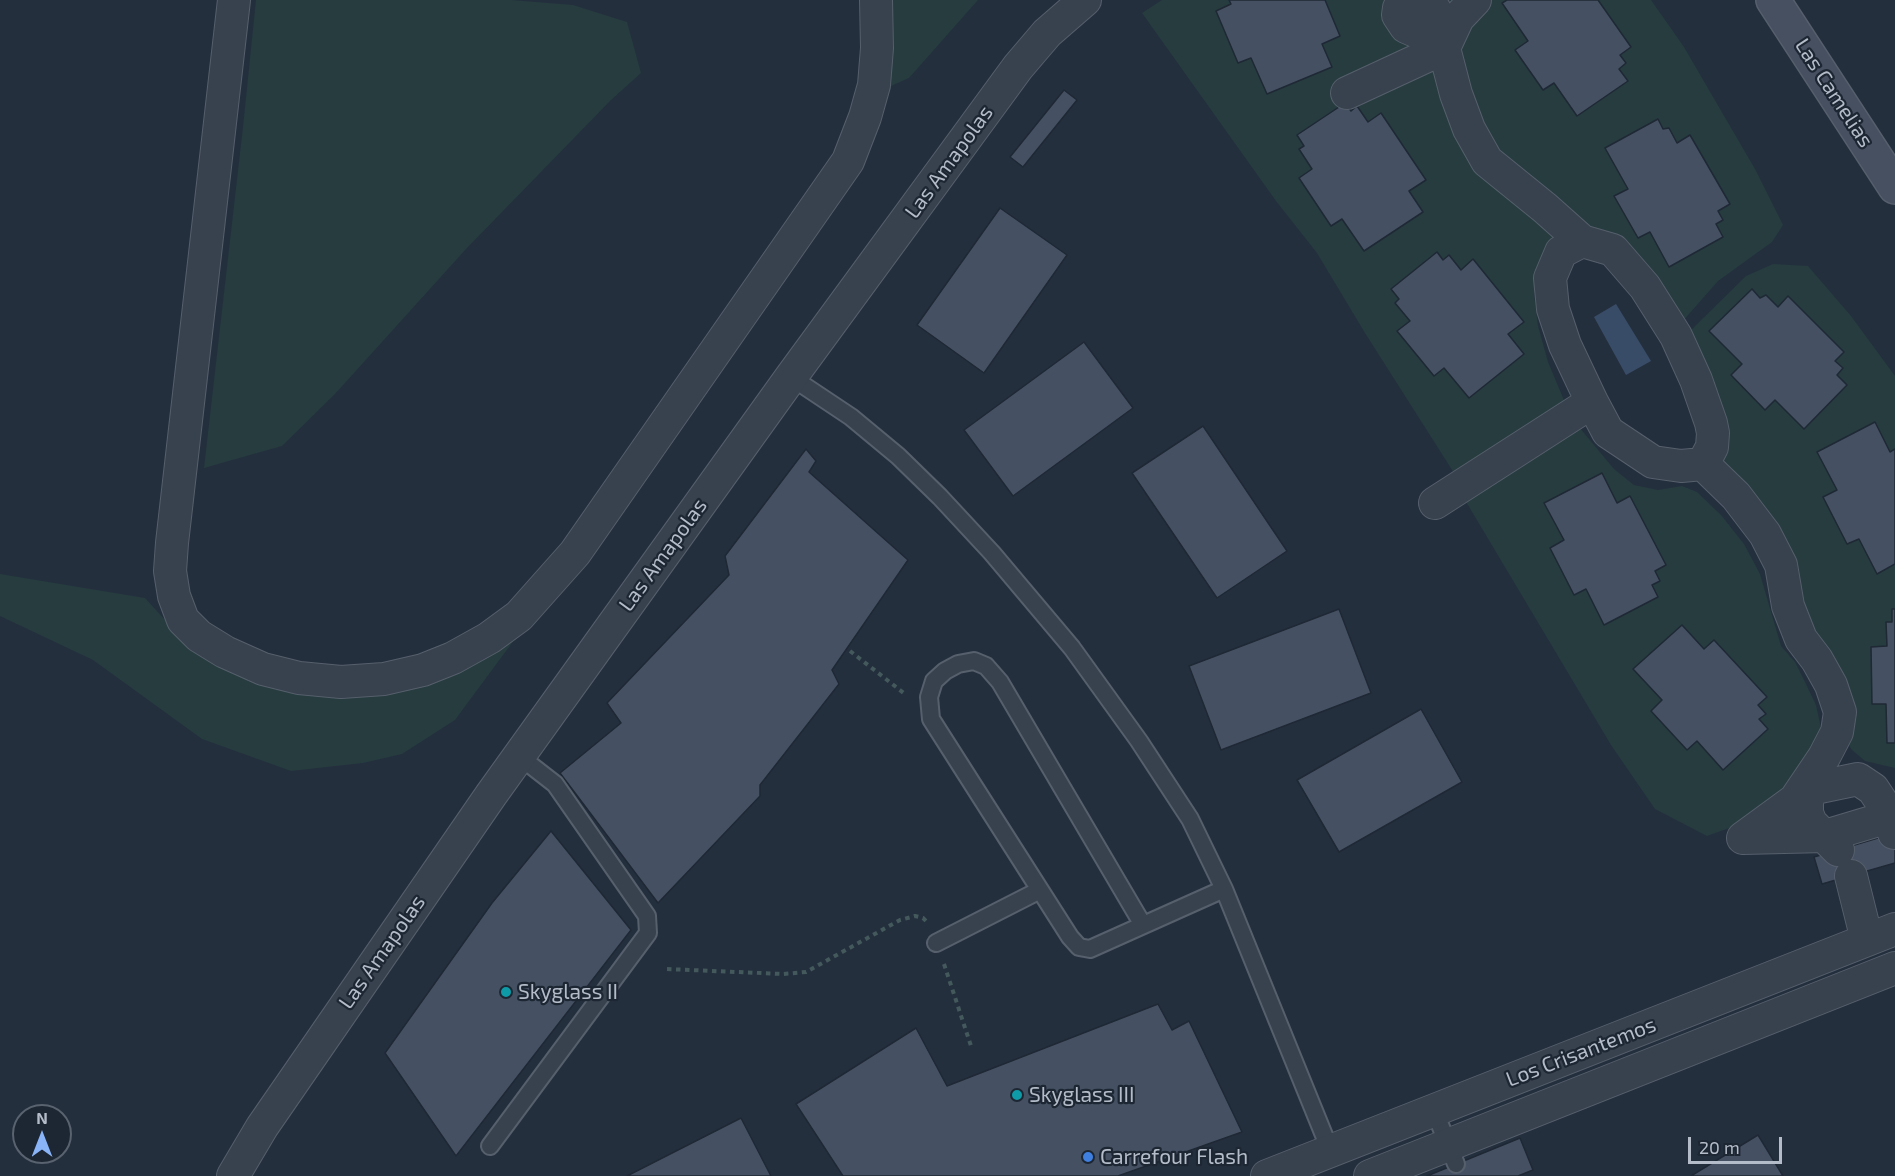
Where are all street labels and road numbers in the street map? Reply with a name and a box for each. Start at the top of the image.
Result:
street label: Las Camelias [1790,34,1878,152]
street label: Las Amapolas [900,101,998,223]
street label: Las Amapolas [614,494,712,616]
street label: Las Amapolas [333,890,431,1014]
street label: Los Crisantemos [1503,1012,1659,1092]

